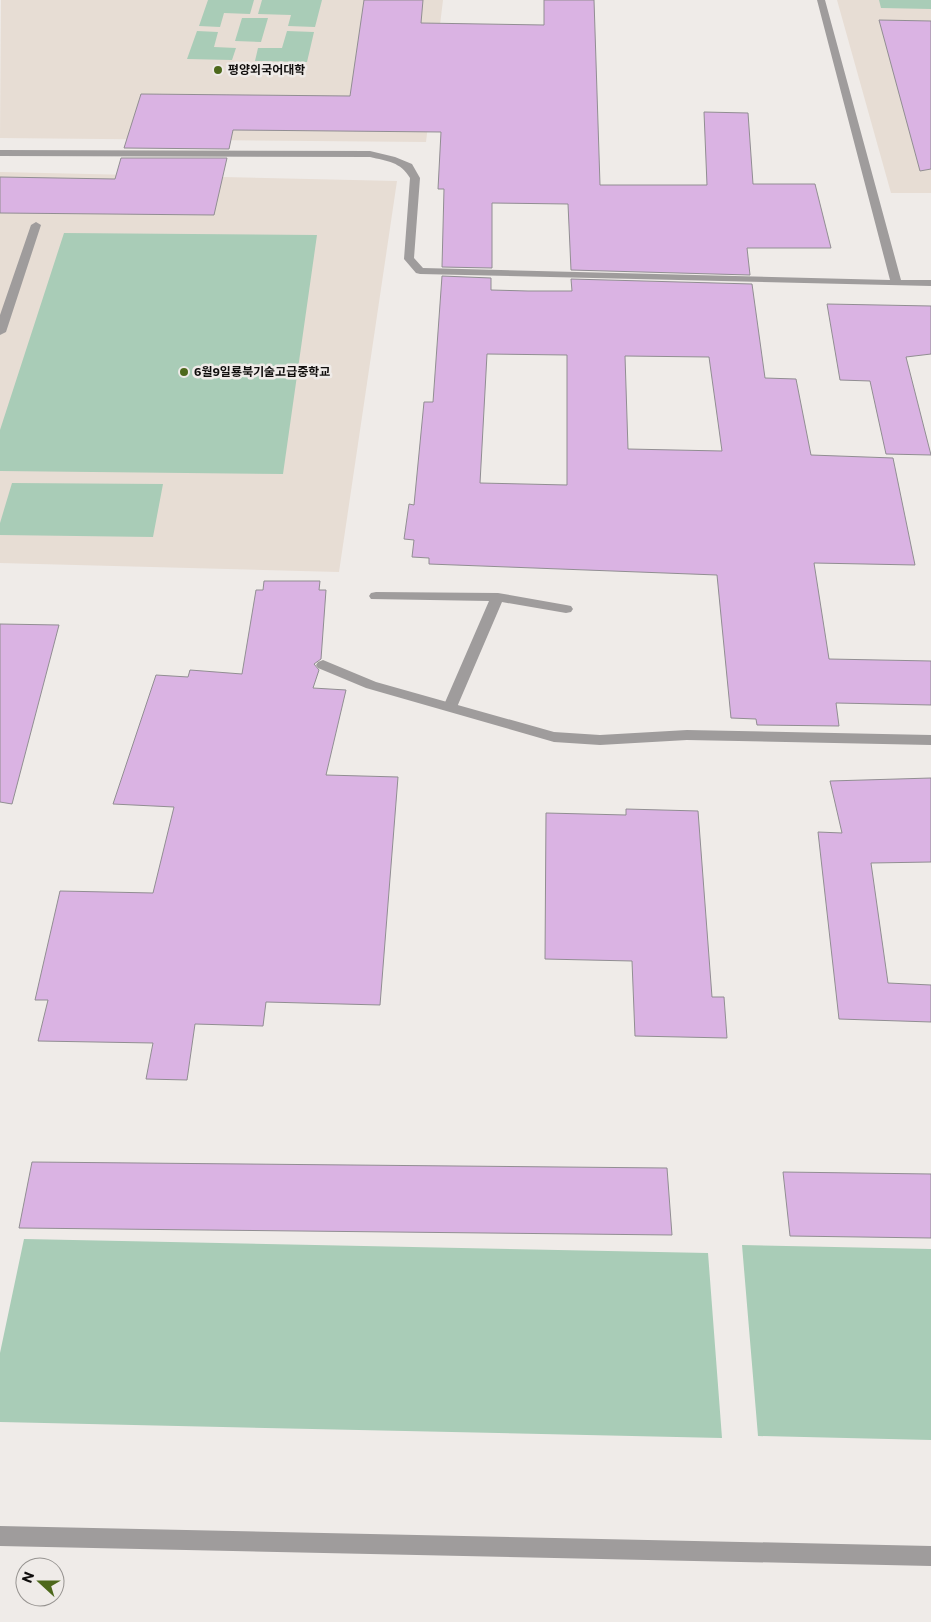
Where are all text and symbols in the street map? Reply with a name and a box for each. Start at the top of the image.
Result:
place label: 평양외국어대학 [228,62,305,76]
marker: 평양외국어대학 [212,64,224,76]
place label: 6월9일룡북기술고급중학교 [194,364,330,378]
marker: 6월9일룡북기술고급중학교 [178,366,190,378]
north arrow [15,1557,65,1607]
text: N [18,1569,37,1585]

